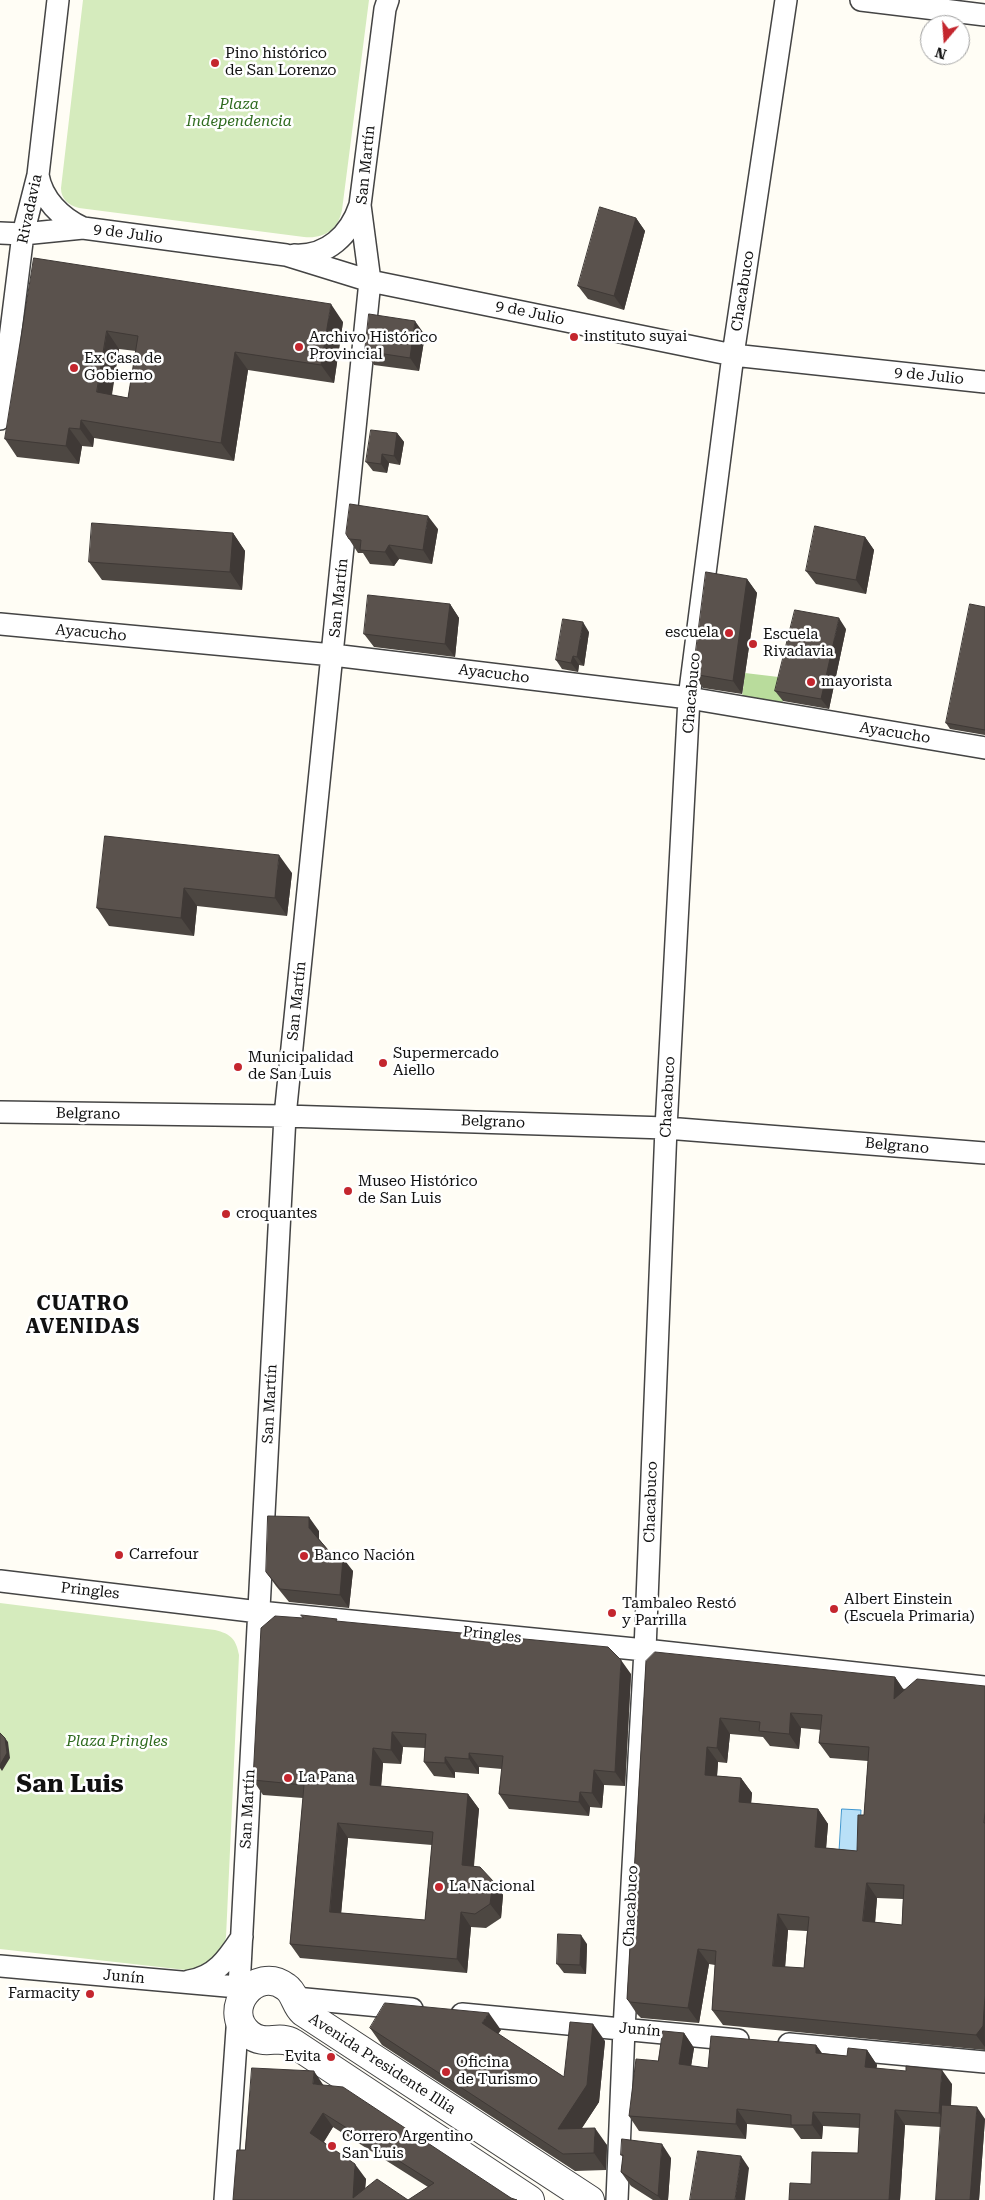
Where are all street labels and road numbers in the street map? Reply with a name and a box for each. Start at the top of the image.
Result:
street label: San Martín [353,124,379,206]
street label: Rivadavia [14,173,46,245]
street label: 9 de Julio [92,220,164,248]
street label: Chacabuco [728,249,758,333]
street label: 9 de Julio [494,297,566,329]
street label: 9 de Julio [893,363,965,389]
street label: San Martín [326,557,352,639]
street label: Ayacucho [55,621,127,645]
street label: Chacabuco [679,652,705,734]
street label: Ayacucho [457,661,531,687]
street label: Ayacucho [858,719,932,747]
street label: San Martín [284,960,310,1042]
street label: Chacabuco [657,1056,679,1138]
street label: Belgrano [56,1104,120,1124]
street label: Belgrano [461,1112,525,1132]
street label: Belgrano [864,1134,930,1158]
street label: San Martín [259,1364,281,1444]
street label: Chacabuco [641,1461,661,1543]
street label: Pringles [60,1579,120,1603]
street label: Pringles [462,1623,522,1647]
street label: San Martín [237,1769,259,1849]
street label: Chacabuco [620,1865,642,1947]
street label: Junín [102,1966,146,1988]
street label: Avenida Presidente Illia [305,2010,459,2118]
street label: Junín [618,2019,662,2041]

